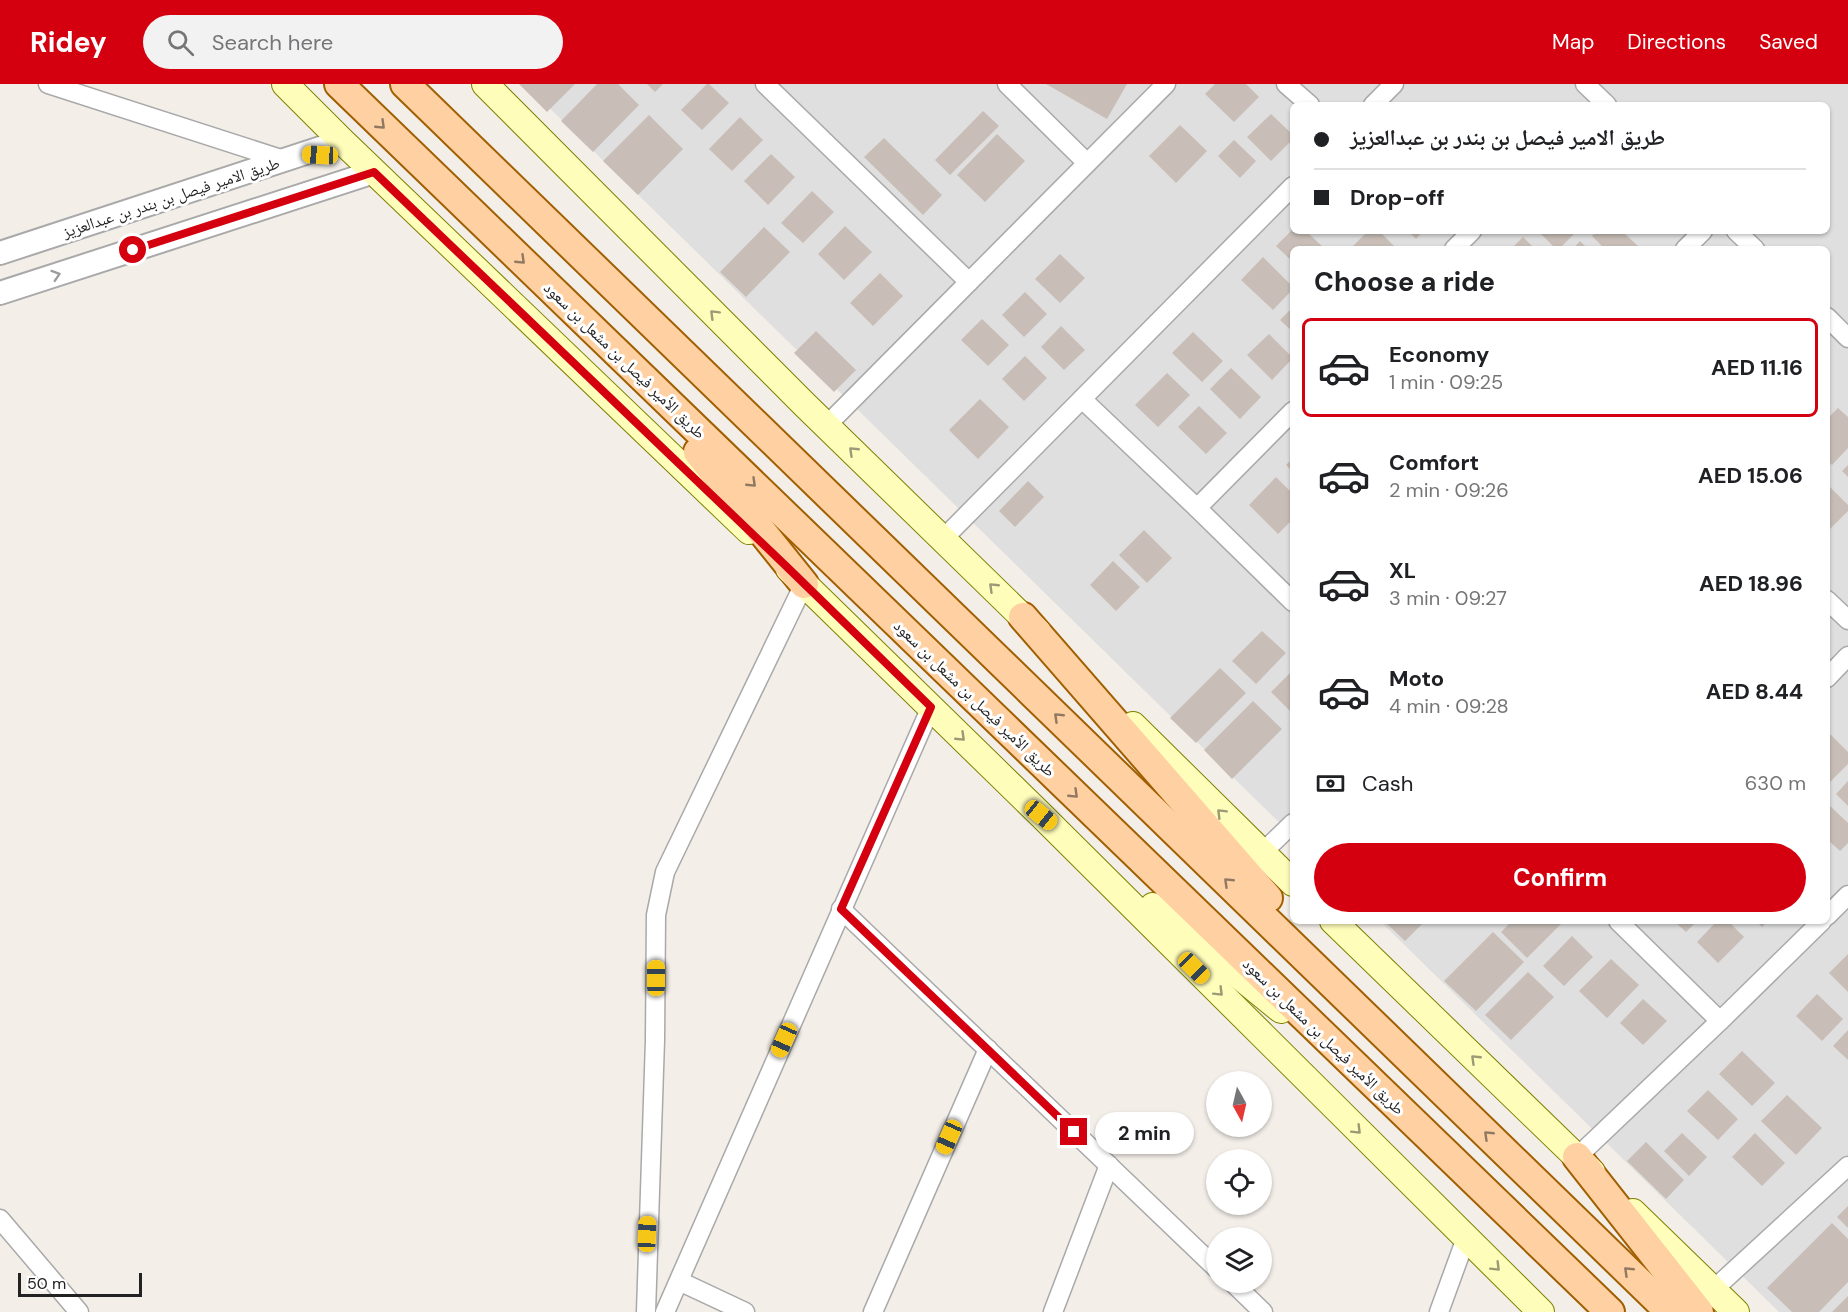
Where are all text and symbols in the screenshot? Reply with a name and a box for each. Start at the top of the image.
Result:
search box [143,15,563,69]
text: Ridey [30,24,107,61]
icon: search [164,26,197,59]
text: Search here [212,28,333,57]
text: Map [1552,28,1594,56]
text: Directions [1627,28,1726,56]
text: Saved [1759,28,1818,56]
one-way arrow [374,117,385,128]
text: طريق الامير فيصل بن بندر بن عبدالعزيز [1350,123,1665,152]
car [302,145,338,165]
street label: طريق الامير فيصل بن بندر بن عبدالعزيز [59,152,282,243]
text: Drop-off [1350,183,1445,212]
route start [119,236,146,263]
one-way arrow [515,253,525,264]
text: Choose a ride [1314,264,1495,299]
one-way arrow [50,270,61,282]
street label: طريق الأمير فيصل بن مشعل بن سعود [539,277,710,443]
one-way arrow [711,310,721,321]
text: Economy [1389,340,1489,369]
icon: car [1317,341,1371,395]
text: AED 11.16 [1711,353,1803,382]
text: 1 min · 09:25 [1389,369,1503,395]
one-way arrow [849,448,860,459]
text: Comfort [1389,448,1479,477]
icon: car [1317,449,1371,503]
text: AED 15.06 [1698,461,1803,490]
one-way arrow [746,476,756,487]
text: 2 min · 09:26 [1389,477,1509,503]
text: XL [1389,556,1416,585]
icon: car [1317,557,1371,611]
text: AED 18.96 [1699,569,1803,598]
one-way arrow [989,583,999,594]
text: 3 min · 09:27 [1389,585,1507,611]
street label: طريق الأمير فيصل بن مشعل بن سعود [889,615,1060,781]
text: Moto [1389,664,1444,693]
icon: car [1317,665,1371,719]
text: AED 8.44 [1706,677,1803,706]
text: 4 min · 09:28 [1389,693,1509,719]
one-way arrow [1054,713,1064,724]
one-way arrow [954,730,964,741]
icon: cash [1314,767,1347,800]
text: Cash [1362,769,1413,798]
text: 630 m [1745,770,1806,796]
one-way arrow [1066,786,1077,797]
car [1021,797,1061,833]
one-way arrow [1218,809,1229,820]
button: Confirm [1314,843,1806,912]
one-way arrow [1224,878,1234,889]
car [1175,949,1213,987]
street label: طريق الأمير فيصل بن مشعل بن سعود [1238,953,1409,1119]
car [647,960,665,996]
one-way arrow [1212,985,1223,996]
car [768,1020,800,1060]
one-way arrow [1472,1055,1482,1066]
north arrow [1206,1071,1272,1137]
map controls [1206,1071,1272,1293]
callout: 2 min [1095,1111,1194,1153]
car [933,1117,965,1157]
route end [1060,1118,1087,1145]
text: 2 min [1118,1120,1171,1146]
one-way arrow [1350,1122,1361,1133]
one-way arrow [1484,1131,1494,1142]
button: locate [1206,1149,1272,1215]
car [637,1216,657,1252]
button: layers [1206,1227,1272,1293]
one-way arrow [1488,1260,1499,1271]
one-way arrow [1624,1268,1635,1279]
scale bar [18,1270,142,1298]
text: 50 m [27,1273,66,1294]

